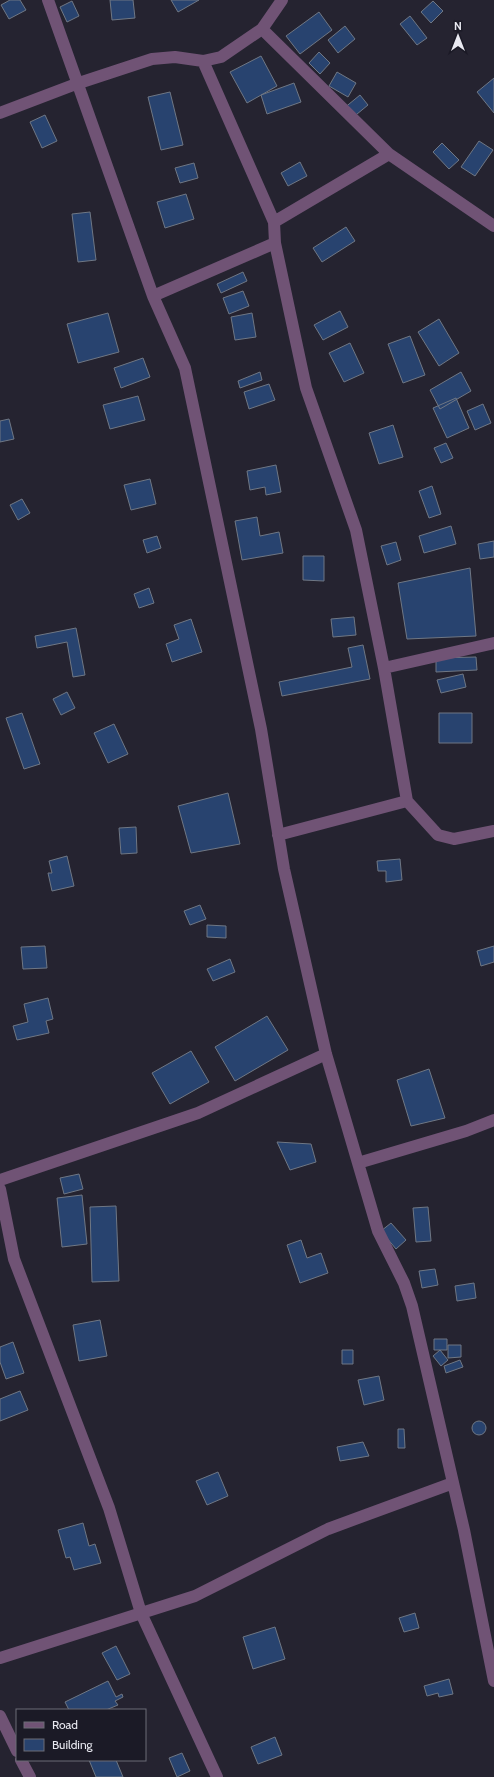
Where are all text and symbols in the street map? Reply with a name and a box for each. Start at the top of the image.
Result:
north arrow [438,16,478,56]
text: N [454,19,462,33]
legend [16,1709,146,1761]
text: Road [52,1717,78,1732]
text: Building [52,1737,94,1752]

